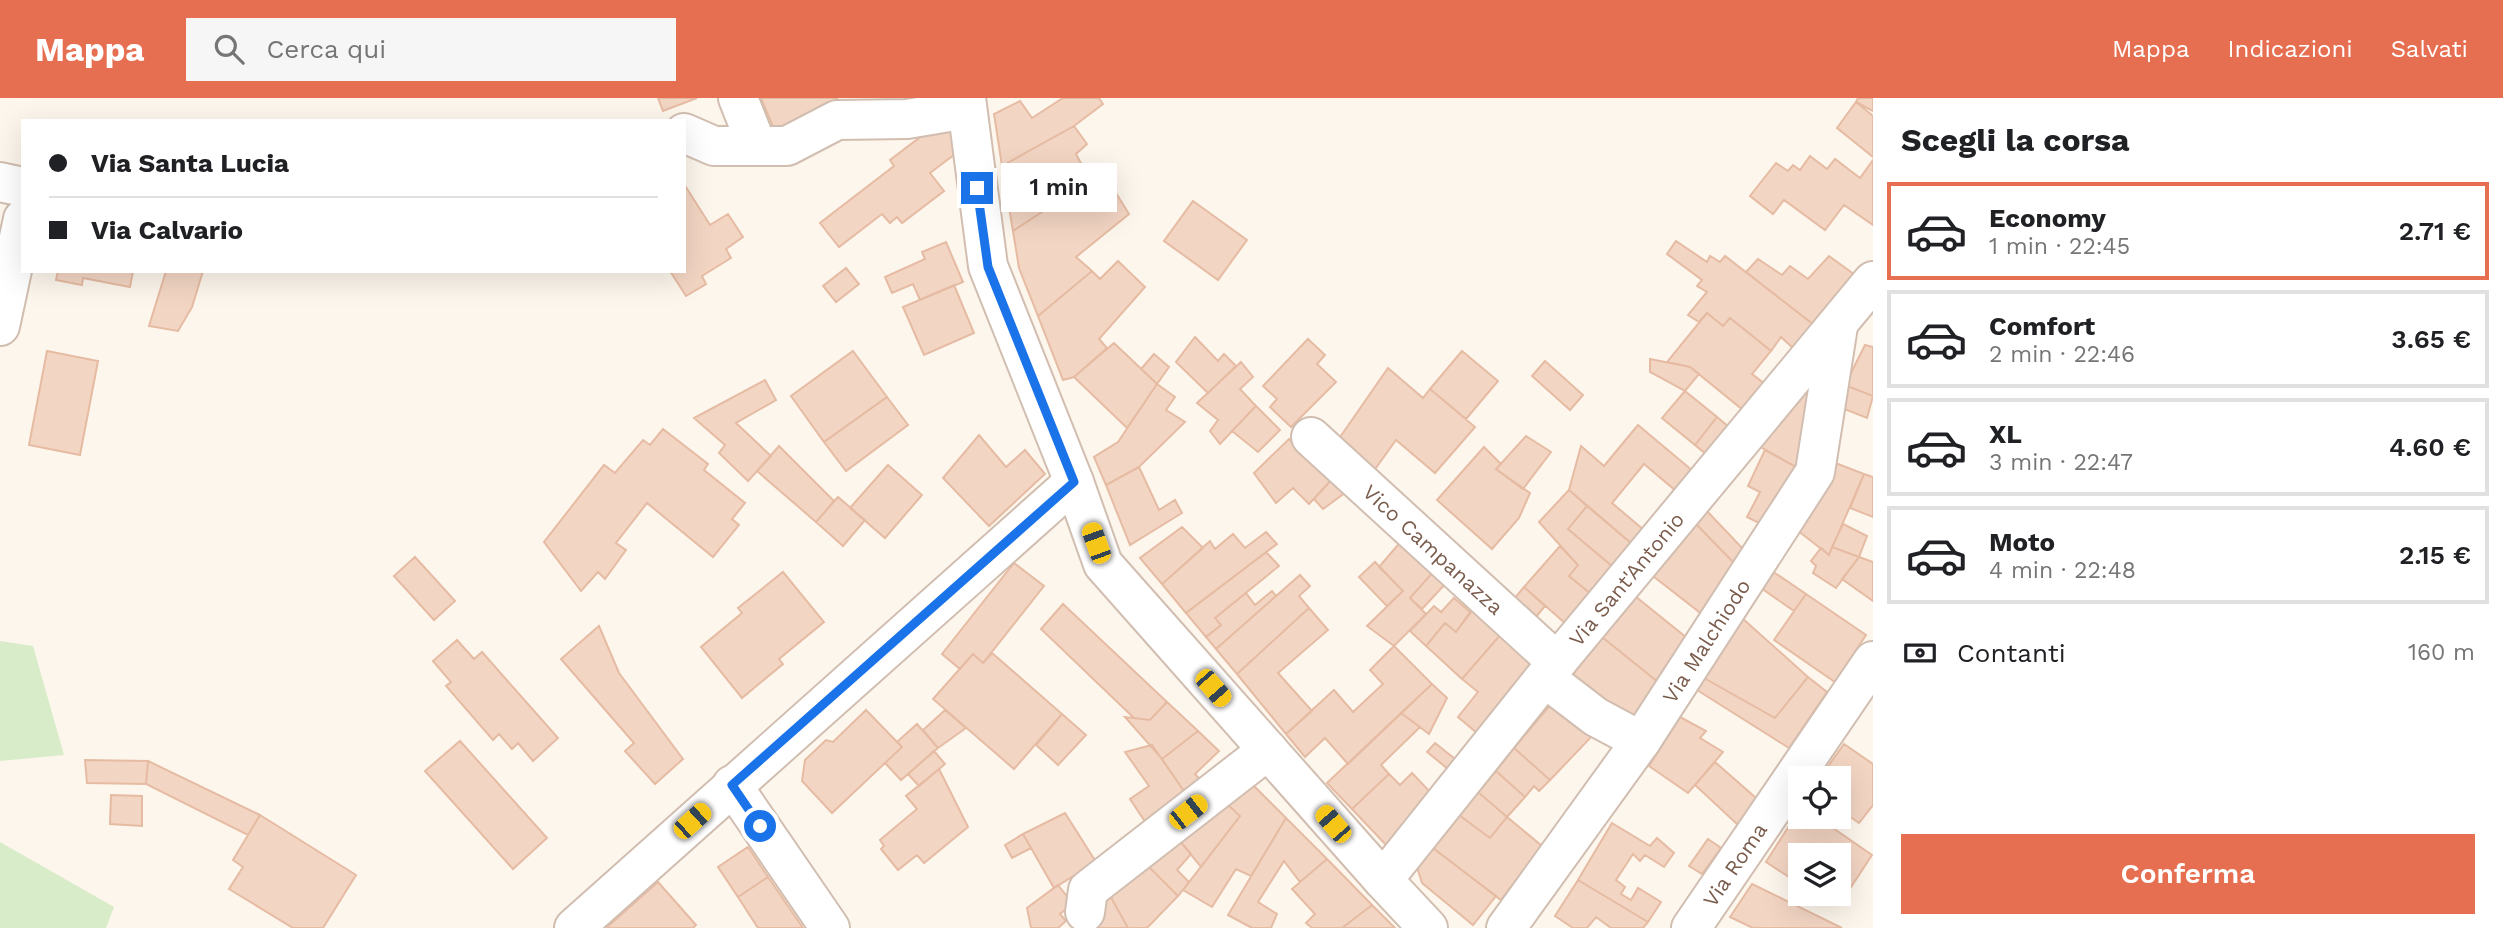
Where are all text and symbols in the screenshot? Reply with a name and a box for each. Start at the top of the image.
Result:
search box [186,18,676,81]
text: Mappa [35,30,144,69]
icon: search [210,30,248,68]
text: Cerca qui [266,34,386,64]
text: Mappa [2112,35,2190,63]
text: Indicazioni [2228,35,2353,63]
text: Salvati [2391,35,2468,63]
text: Scegli la corsa [1901,121,2130,159]
text: Via Santa Lucia [91,148,289,178]
callout: 1 min [1002,164,1117,212]
route end [961,172,993,204]
text: 1 min [1029,174,1089,201]
icon: car [1905,200,1968,263]
text: Economy [1989,203,2106,233]
text: Via Calvario [91,215,243,245]
text: 2.71 € [2399,216,2471,246]
text: 1 min · 22:45 [1989,233,2130,260]
icon: car [1905,308,1968,371]
text: Comfort [1989,311,2095,341]
text: 3.65 € [2391,324,2471,354]
text: 2 min · 22:46 [1989,341,2135,368]
icon: car [1905,416,1968,479]
text: XL [1989,419,2022,449]
text: 4.60 € [2389,432,2471,462]
text: 3 min · 22:47 [1989,449,2133,476]
street label: Vico Campanazza [1358,479,1509,620]
street label: Via Sant'Antonio [1563,507,1689,651]
car [1079,520,1114,566]
icon: car [1905,524,1968,587]
text: Moto [1989,527,2055,557]
text: 2.15 € [2399,540,2471,570]
text: 4 min · 22:48 [1989,557,2136,584]
street label: Via Malchiodo [1657,574,1755,707]
icon: cash [1901,634,1939,672]
text: Contanti [1957,638,2066,668]
text: 160 m [2408,639,2475,666]
car [1192,665,1235,711]
map controls [1788,766,1851,906]
button: locate [1788,766,1851,829]
car [1165,791,1212,833]
car [670,799,715,843]
car [1312,801,1355,847]
route start [744,810,776,842]
street label: Via Roma [1697,818,1772,911]
button: Conferma [1901,834,2475,914]
button: layers [1788,843,1851,906]

